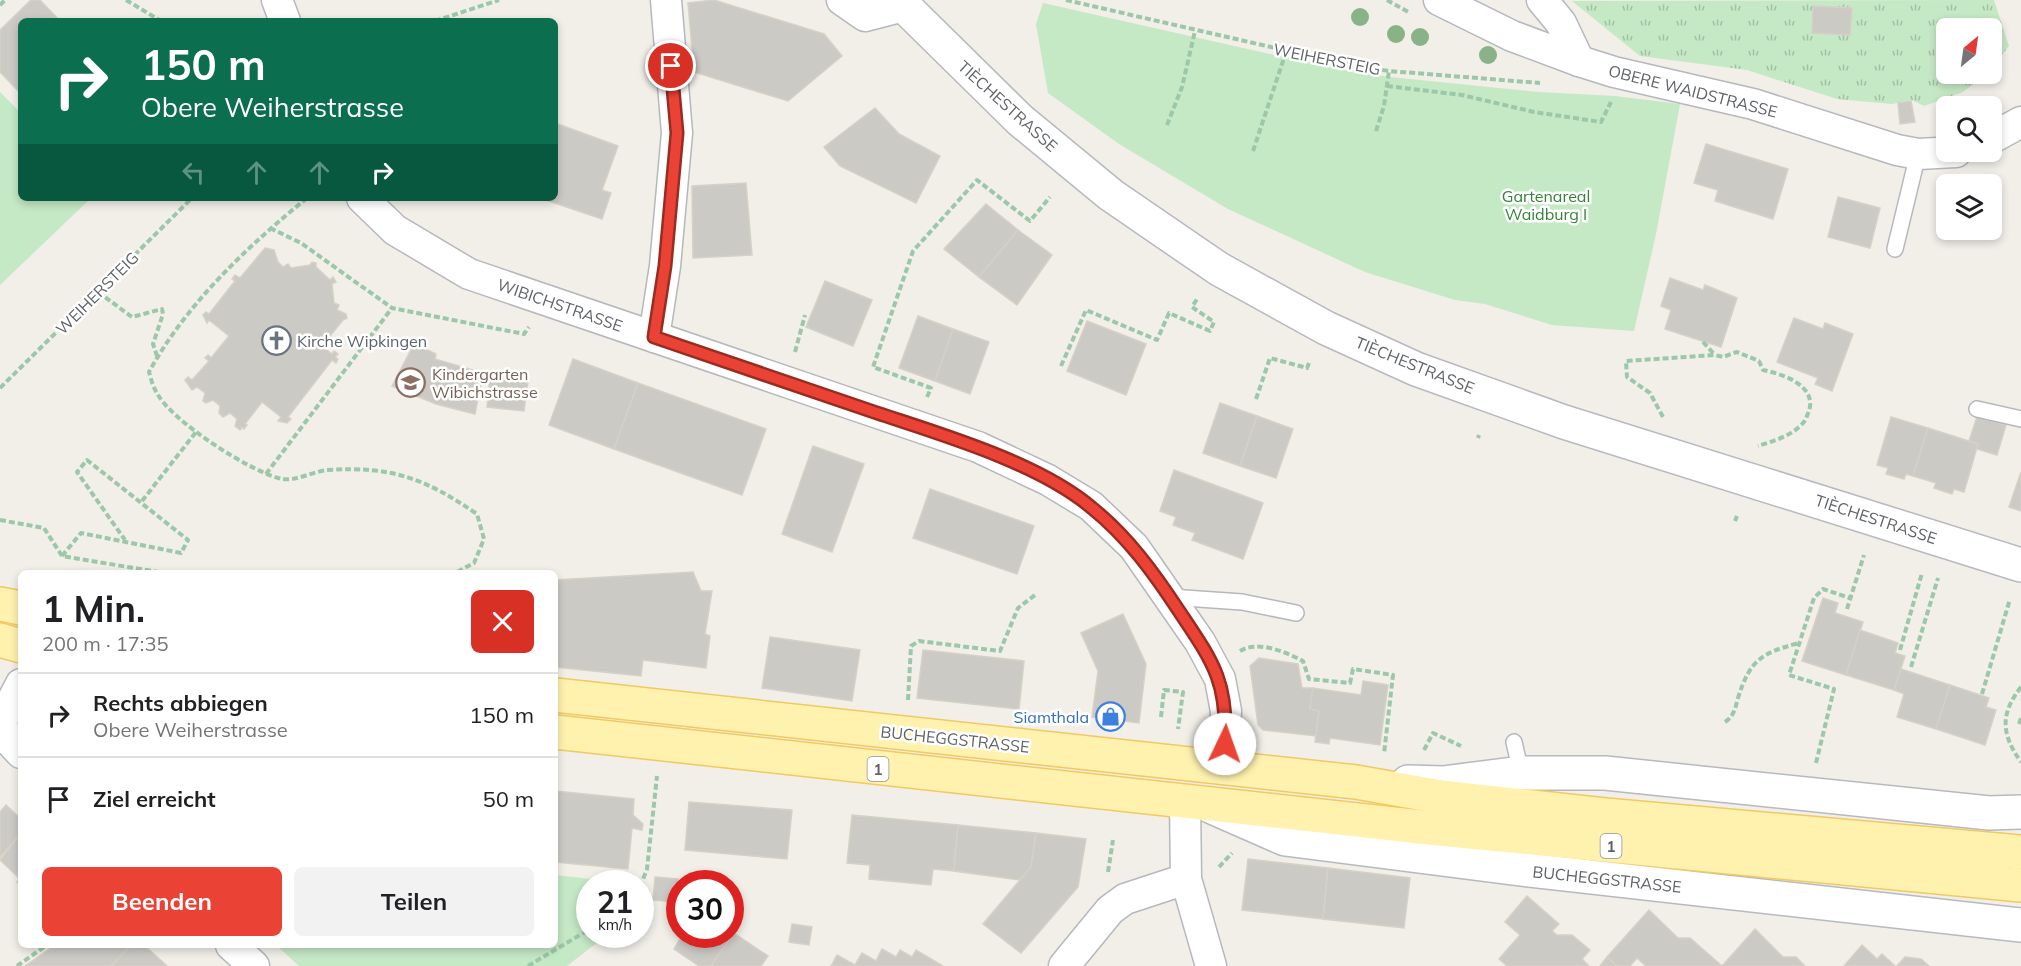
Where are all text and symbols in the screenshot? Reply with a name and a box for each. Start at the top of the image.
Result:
north arrow [1936,18,2002,84]
map controls [1936,18,2002,240]
text: 150 m [141,38,266,91]
street label: WEIHERSTEIG [1272,39,1382,79]
pin [645,40,696,91]
icon: right [42,42,120,120]
icon: arrive [654,49,687,82]
street label: TIÈCHESTRASSE [954,56,1062,156]
street label: OBERE WAIDSTRASSE [1606,60,1780,122]
text: Obere Weiherstrasse [141,90,404,124]
button: search [1936,96,2002,162]
icon: left [177,156,210,189]
icon: ahead [240,156,273,189]
icon: ahead [303,156,336,189]
icon: right [366,156,399,189]
button: layers [1936,174,2002,240]
park label: Gartenareal Waidburg I [1502,186,1590,224]
street label: WEIHERSTEIG [51,247,143,339]
street label: WIBICHSTRASSE [495,274,625,336]
church icon: Kirche Wipkingen [260,325,292,357]
place label: Kirche Wipkingen [297,331,427,351]
street label: TIÈCHESTRASSE [1352,332,1478,398]
place label: Kindergarten Wibichstrasse [432,364,538,402]
school or university icon: Kindergarten Wibichstrasse [395,367,427,399]
street label: TIÈCHESTRASSE [1813,490,1939,548]
text: 1 Min. [42,586,145,631]
button: close [471,590,534,653]
text: 200 m · 17:35 [42,631,168,656]
text: Rechts abbiegen [93,689,268,717]
icon: right [42,699,75,732]
text: 150 m [469,701,534,729]
shop icon: Siamthala [1094,701,1126,733]
place label: Siamthala [1014,707,1089,727]
position arrow [1193,712,1257,776]
text: Obere Weiherstrasse [93,717,288,742]
street label: BUCHEGGSTRASSE [879,721,1031,757]
road number: 1 [868,757,888,781]
icon: arrive [42,783,75,816]
text: Ziel erreicht [93,785,216,813]
text: 50 m [483,785,534,813]
road number: 1 [1600,834,1622,858]
street label: BUCHEGGSTRASSE [1531,861,1683,897]
button: Beenden [42,867,282,936]
button: Teilen [294,867,534,936]
speed limit sign: 30 [666,870,744,948]
text: 21 [597,883,633,921]
text: km/h [598,915,632,934]

